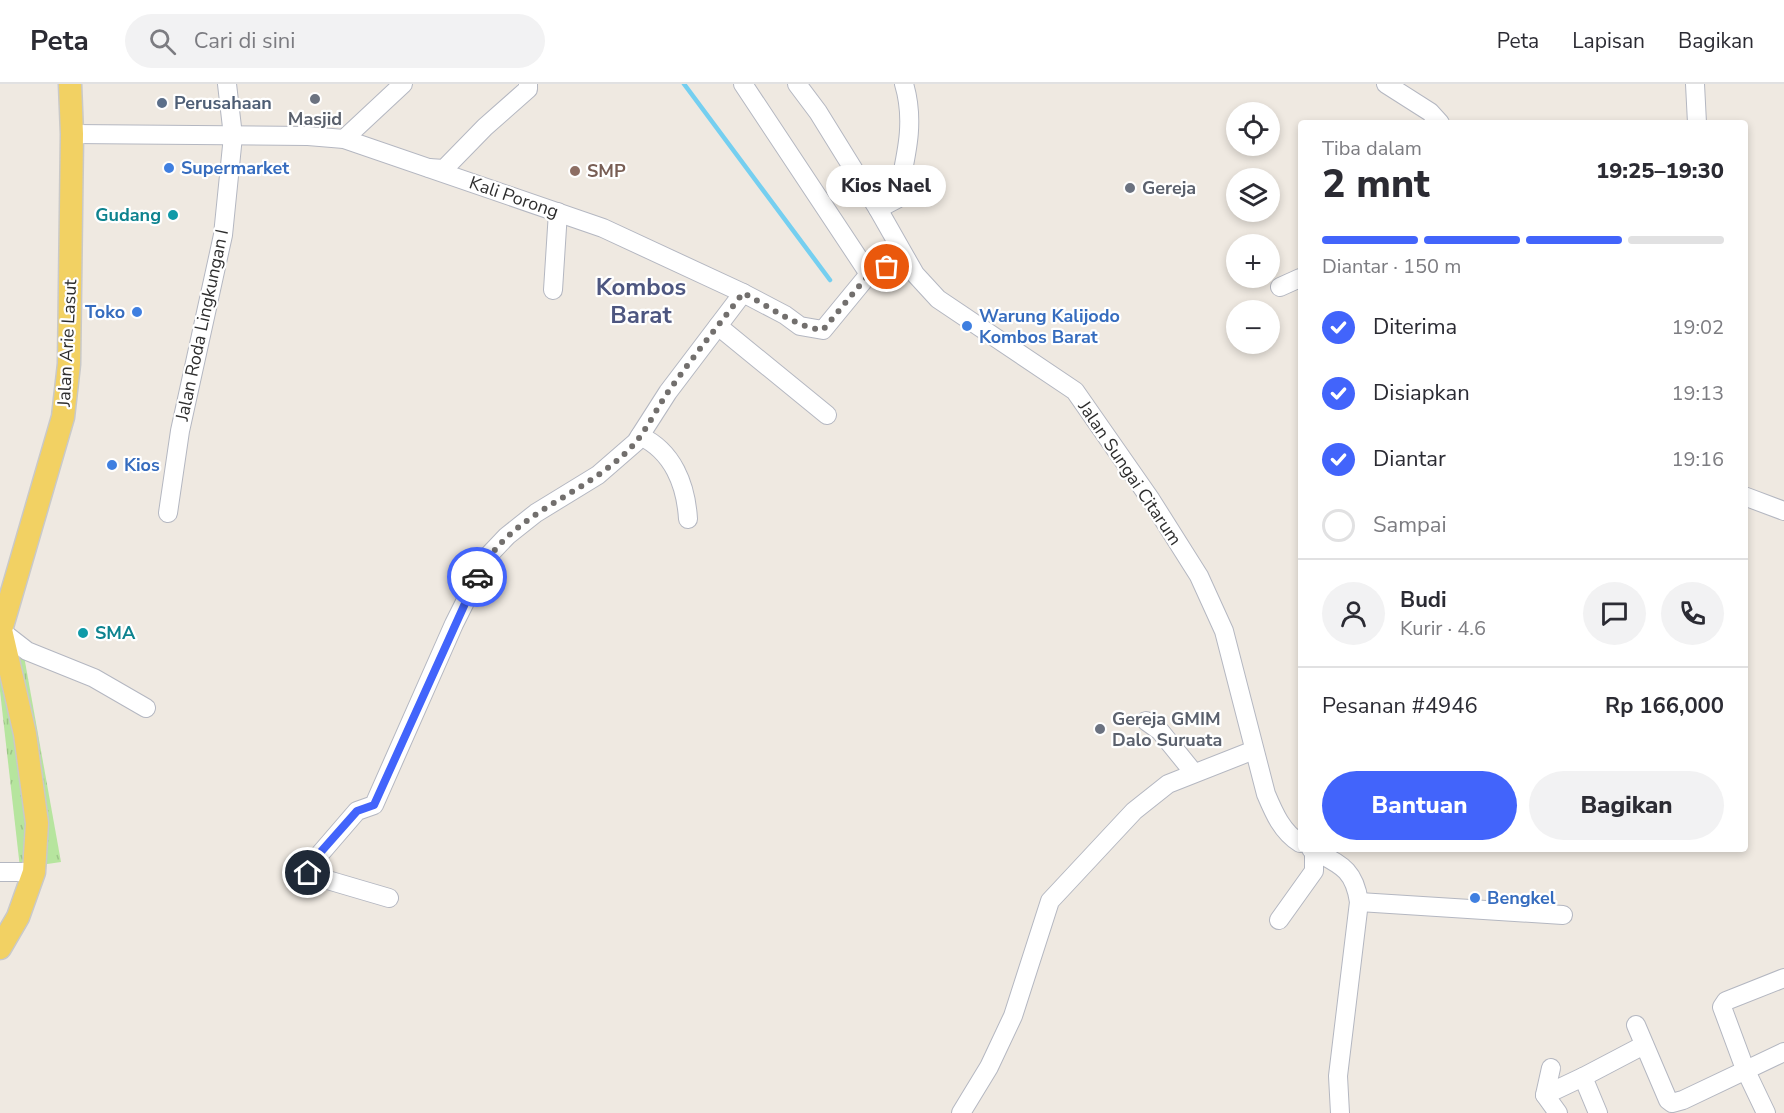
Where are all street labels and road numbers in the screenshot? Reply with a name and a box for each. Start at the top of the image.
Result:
street label: Kali Porong [466,171,562,223]
street label: Jalan Roda Lingkungan I [170,227,234,424]
street label: Jalan Arie Lasut [52,278,82,408]
street label: Jalan Sungai Citarum [1072,395,1187,550]

